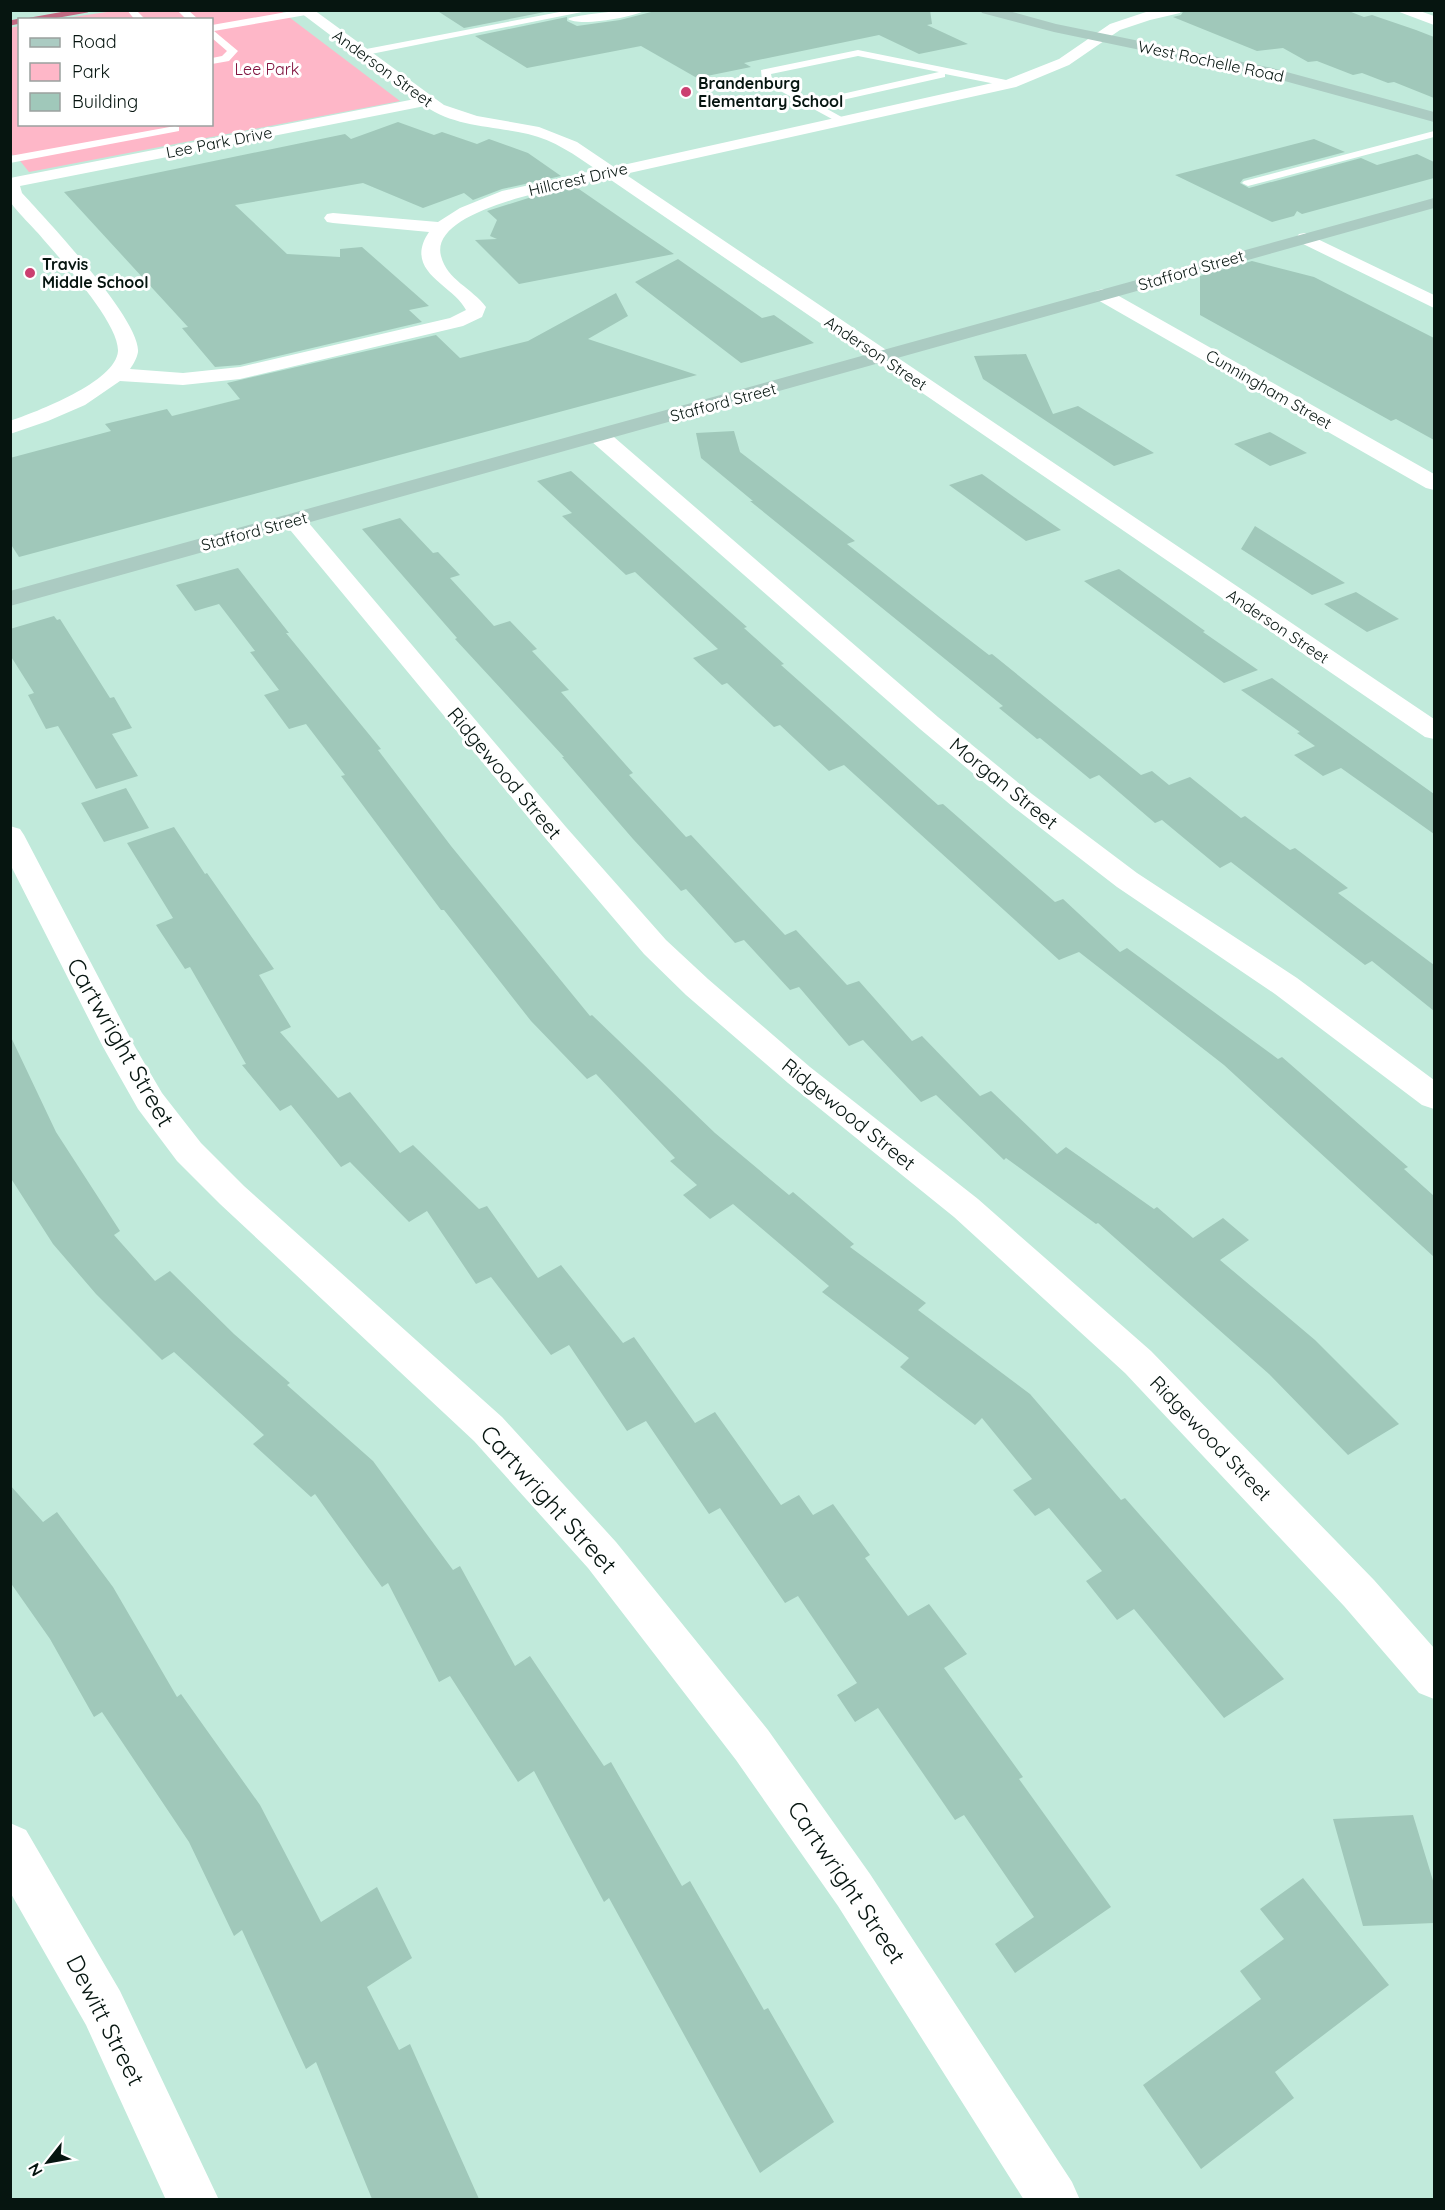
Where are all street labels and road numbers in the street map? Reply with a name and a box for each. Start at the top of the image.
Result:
street label: Anderson Street [329,25,437,111]
street label: West Rochelle Road [1136,36,1286,86]
street label: Lee Park Drive [164,122,274,162]
street label: Hillcrest Drive [526,158,630,200]
street label: Stafford Street [1136,245,1246,295]
street label: Anderson Street [821,311,931,395]
street label: Cunningham Street [1202,345,1336,433]
street label: Stafford Street [668,378,778,426]
street label: Stafford Street [199,507,309,555]
street label: Anderson Street [1223,584,1333,668]
street label: Ridgewood Street [443,702,568,844]
street label: Morgan Street [945,732,1063,834]
street label: Cartwright Street [61,952,181,1132]
street label: Ridgewood Street [777,1052,921,1176]
street label: Ridgewood Street [1145,1370,1277,1506]
street label: Cartwright Street [474,1418,624,1580]
street label: Cartwright Street [781,1795,913,1969]
street label: Dewitt Street [60,1950,152,2090]

